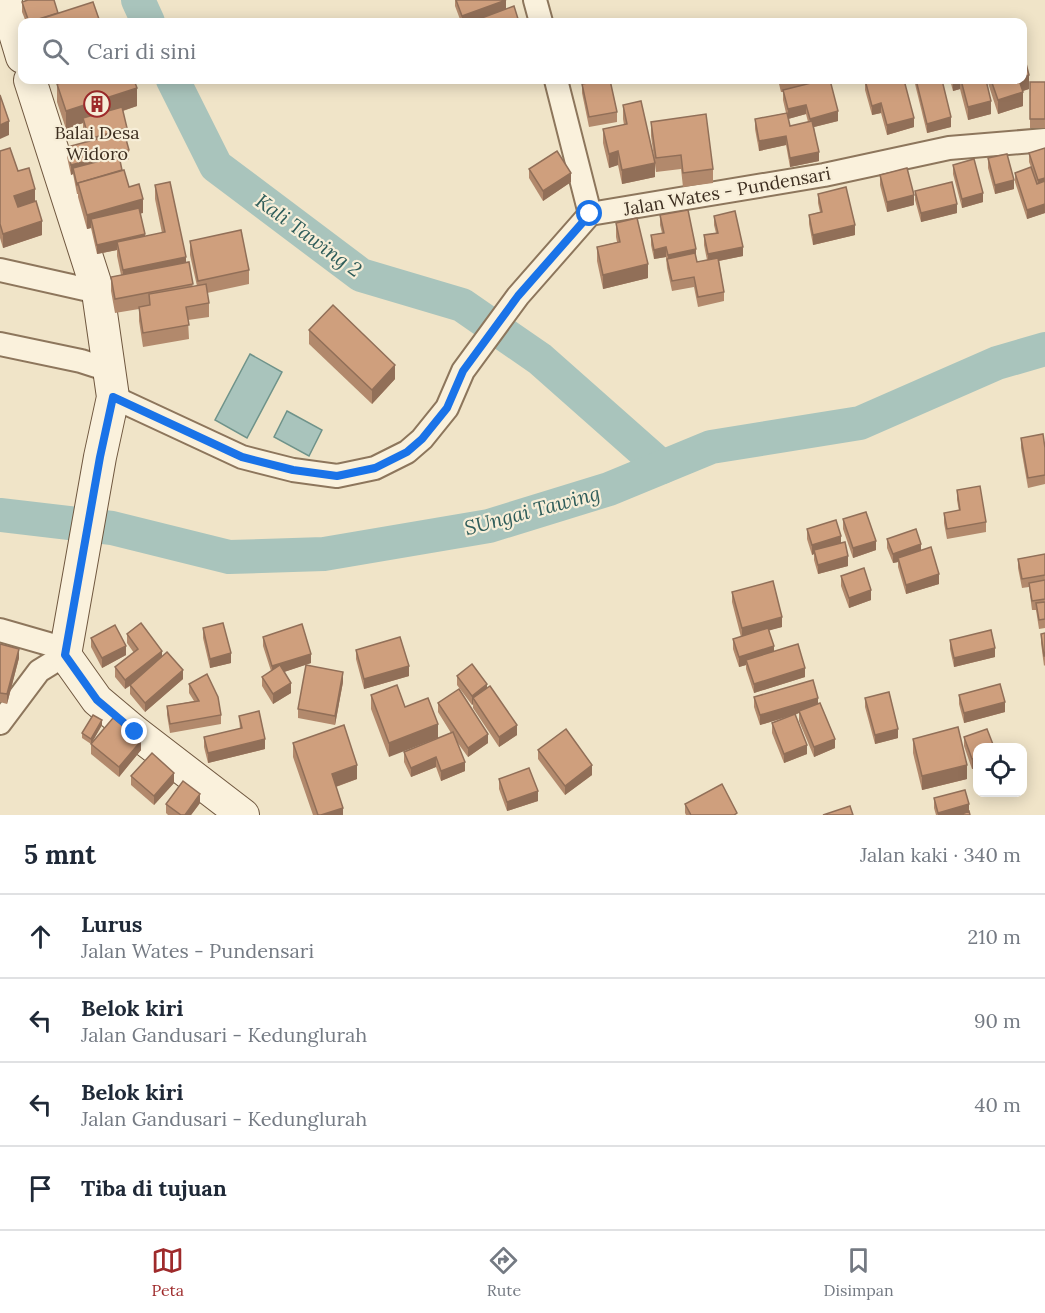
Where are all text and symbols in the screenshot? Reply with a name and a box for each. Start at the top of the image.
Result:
search box [18,18,1027,84]
icon: search [39,35,72,68]
text: Cari di sini [87,37,196,65]
building icon: Balai Desa Widoro [82,89,112,119]
place label: Balai Desa Widoro [54,121,140,165]
street label: Jalan Wates - Pundensari [621,161,832,221]
water label: Kali Tawing 2 [251,188,367,282]
route start [576,200,602,226]
water label: SUngai Tawing [462,480,602,540]
route end [121,718,147,744]
map controls [973,743,1027,797]
button: locate [973,743,1027,797]
text: 5 mnt [24,838,96,871]
text: Jalan kaki · 340 m [860,842,1021,867]
text: Lurus [81,910,143,938]
icon: ahead [24,920,57,953]
text: 210 m [967,924,1021,949]
text: Jalan Wates - Pundensari [81,938,314,963]
text: Belok kiri [81,994,183,1022]
icon: left [24,1004,57,1037]
text: 90 m [974,1008,1021,1033]
text: Jalan Gandusari - Kedunglurah [81,1022,367,1047]
text: Belok kiri [81,1078,183,1106]
icon: left [24,1088,57,1121]
text: 40 m [975,1092,1021,1117]
text: Jalan Gandusari - Kedunglurah [81,1106,367,1131]
icon: arrive [24,1172,57,1205]
text: Tiba di tujuan [81,1174,227,1202]
tab: Peta [151,1244,184,1300]
tab: Rute [487,1244,521,1300]
tab: Disimpan [824,1244,894,1300]

